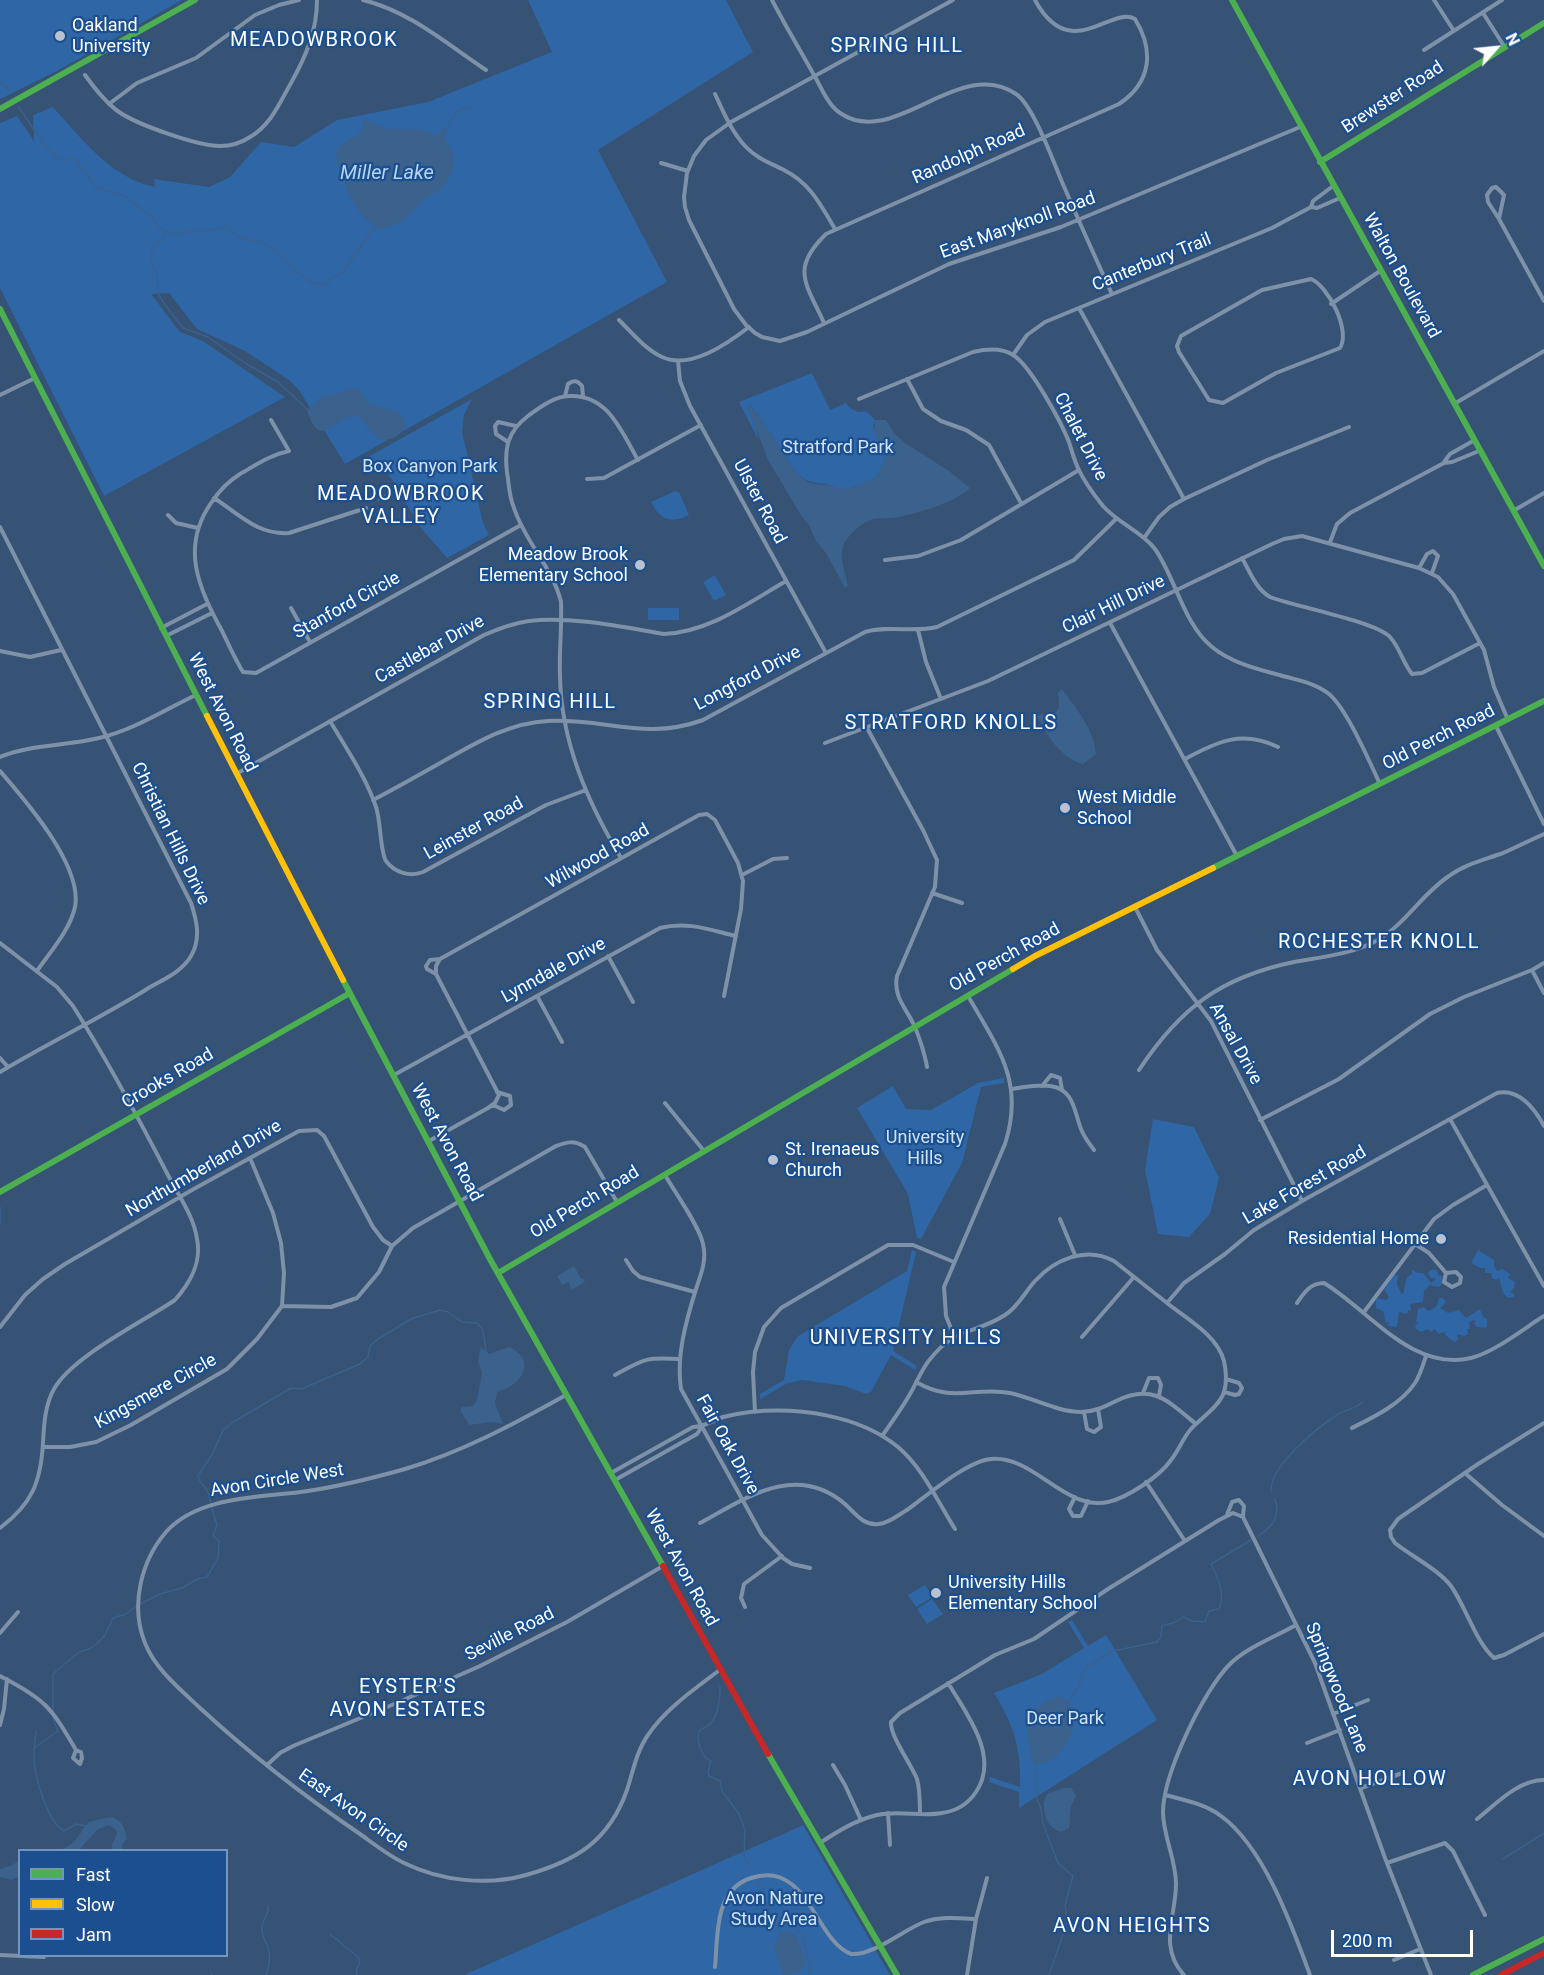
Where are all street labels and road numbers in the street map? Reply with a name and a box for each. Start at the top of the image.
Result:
street label: Brewster Road [1338,57,1448,139]
street label: Randolph Road [909,120,1029,190]
street label: East Maryknoll Road [937,188,1099,264]
street label: Walton Boulevard [1358,210,1444,342]
street label: Canterbury Trail [1089,229,1215,297]
street label: Chalet Drive [1049,389,1111,485]
street label: Ulster Road [728,456,790,548]
street label: Stanford Circle [290,568,404,644]
street label: Clair Hill Drive [1059,571,1169,639]
street label: Castlebar Drive [372,611,488,689]
street label: Longford Drive [691,642,805,716]
street label: West Avon Road [183,650,261,776]
street label: Old Perch Road [1379,700,1499,776]
street label: Christian Hills Drive [126,759,214,909]
street label: Leinster Road [421,793,527,865]
street label: Wilwood Road [543,820,653,894]
street label: Old Perch Road [946,919,1064,997]
street label: Lynndale Drive [498,934,610,1008]
street label: Ansal Drive [1204,999,1266,1089]
street label: Crooks Road [118,1044,218,1114]
street label: West Avon Road [406,1080,486,1206]
street label: Northumberland Drive [122,1116,286,1222]
street label: Lake Forest Road [1239,1142,1371,1230]
street label: Old Perch Road [527,1162,643,1244]
street label: Kingsmere Circle [91,1350,221,1434]
street label: Fair Oak Drive [691,1391,763,1499]
street label: Avon Circle West [209,1460,345,1502]
street label: West Avon Road [640,1506,722,1630]
street label: Seville Road [462,1603,558,1667]
street label: Springwood Lane [1300,1620,1372,1756]
street label: East Avon Circle [294,1765,412,1857]

